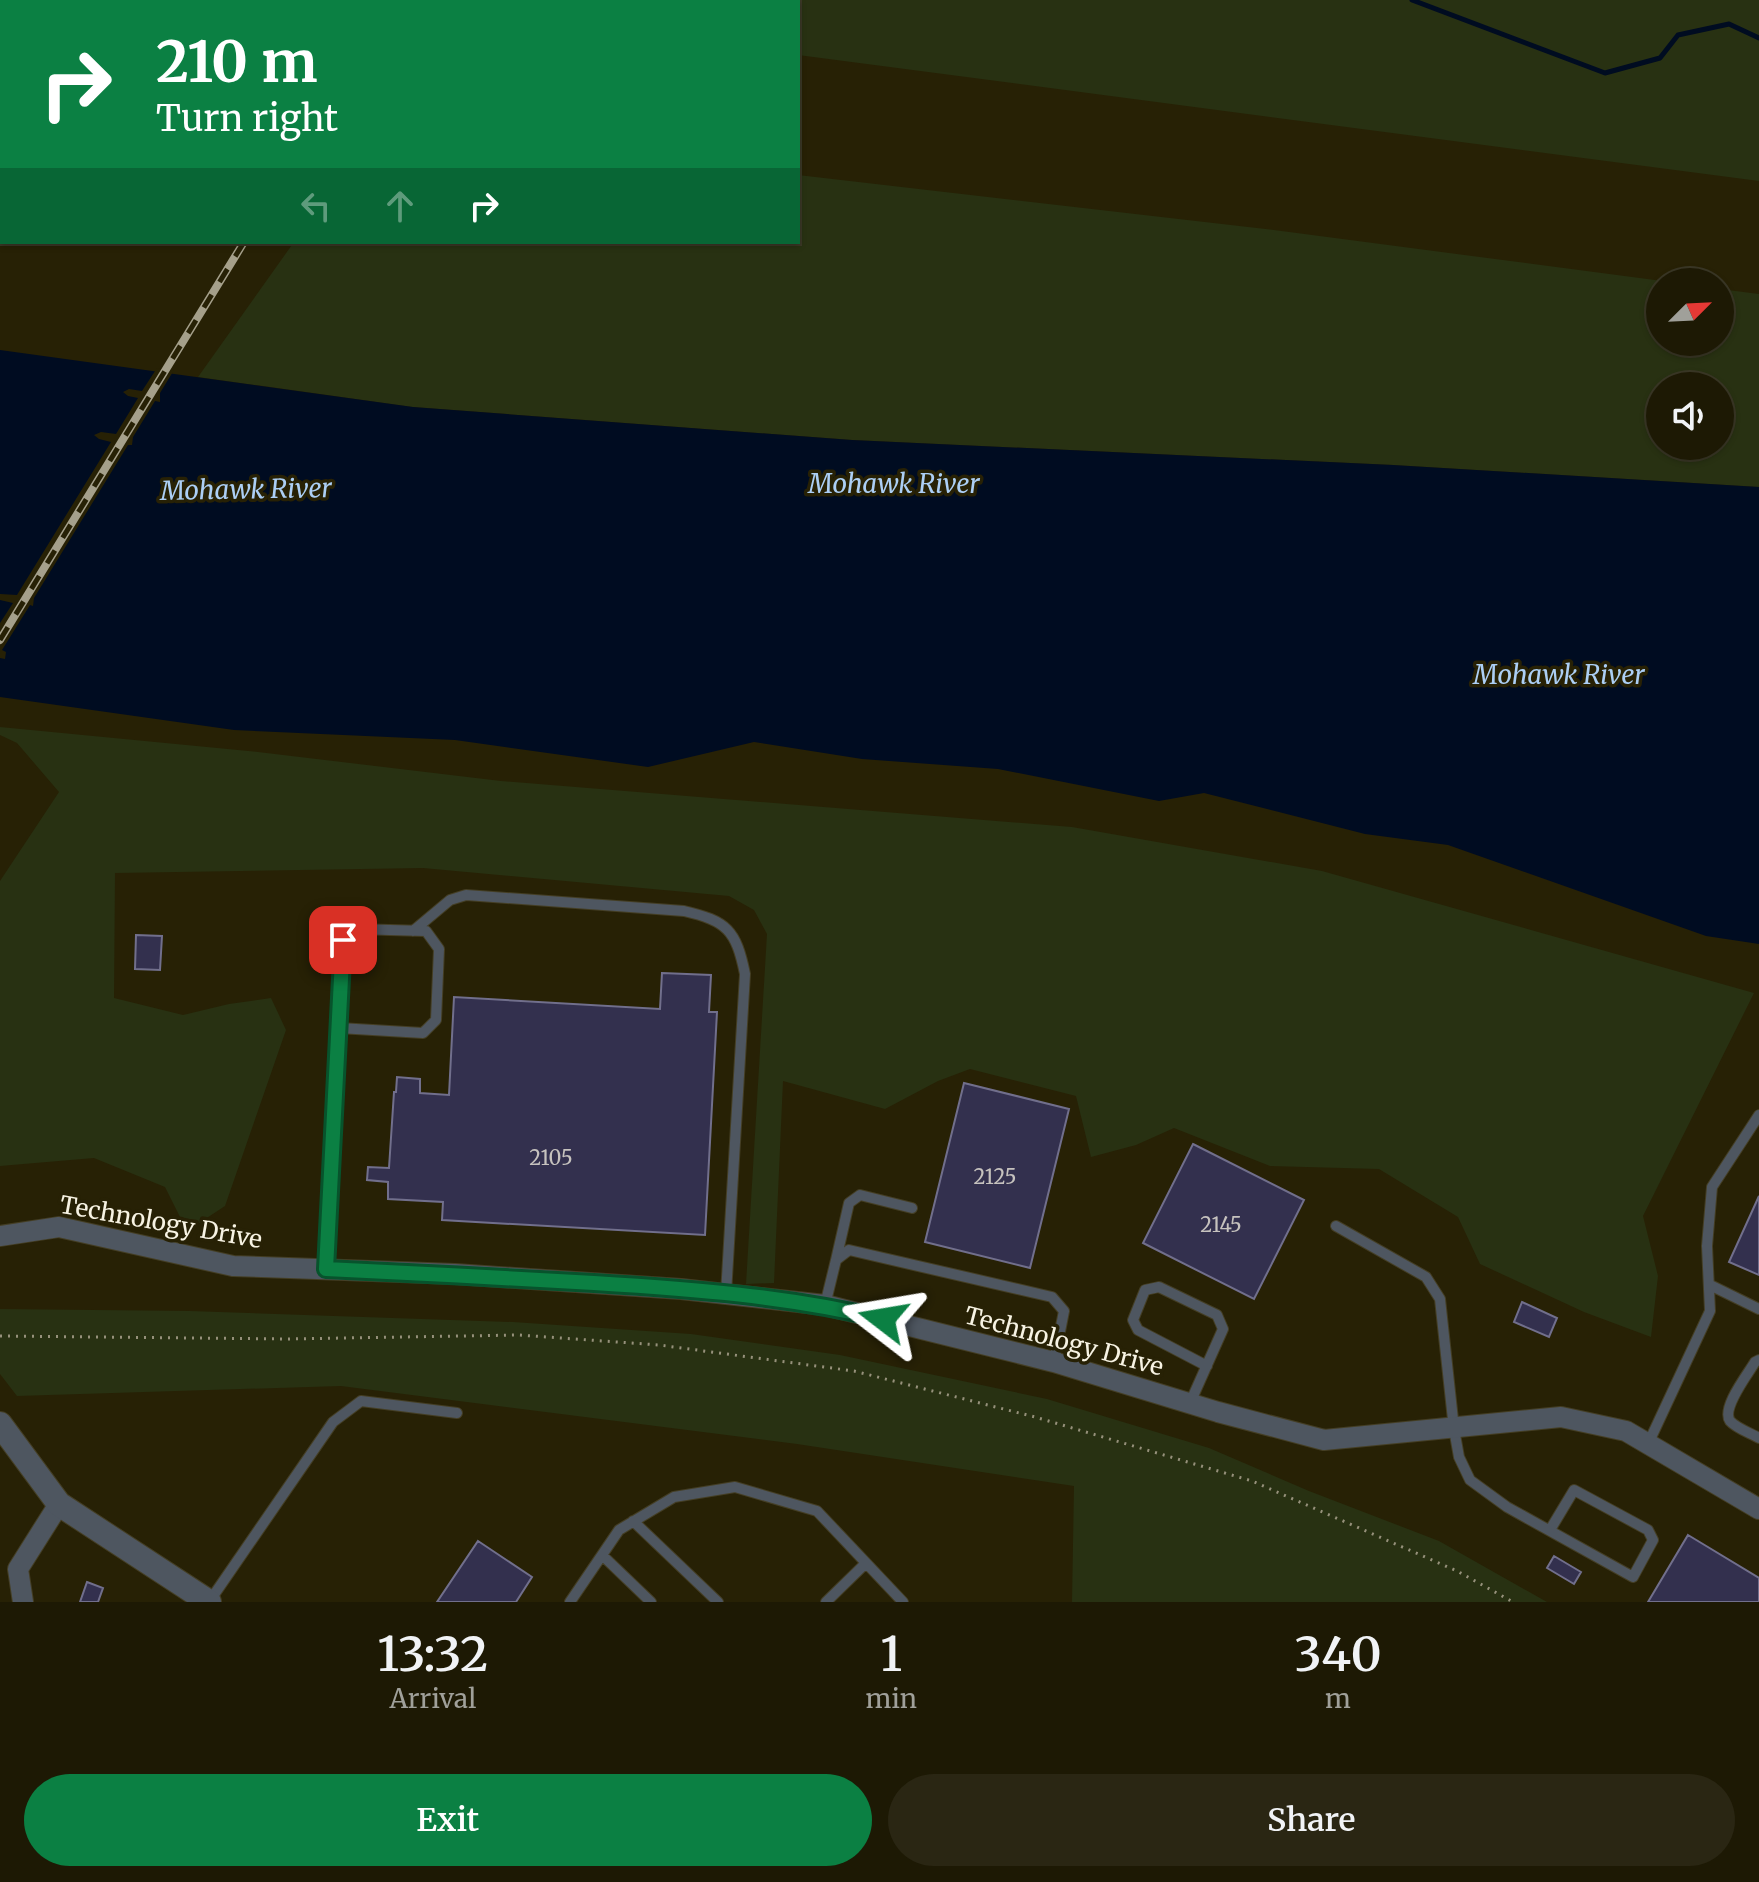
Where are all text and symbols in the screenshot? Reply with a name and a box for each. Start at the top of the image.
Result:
text: 210 m [156,27,318,97]
icon: right [24,32,128,136]
text: Turn right [156,96,338,141]
icon: left [294,184,338,228]
icon: ahead [378,184,422,228]
icon: right [462,184,506,228]
north arrow [1646,268,1734,356]
map controls [1646,268,1734,460]
button: sound [1646,372,1734,460]
water label: Mohawk River [807,467,980,500]
water label: Mohawk River [159,471,333,507]
water label: Mohawk River [1472,658,1645,691]
pin [309,906,377,974]
icon: arrive [321,918,365,962]
house number: 2105 [529,1145,573,1170]
house number: 2125 [974,1164,1016,1189]
street label: Technology Drive [57,1189,265,1255]
house number: 2145 [1200,1212,1242,1237]
position arrow [841,1277,925,1361]
street label: Technology Drive [961,1300,1167,1382]
text: 13:32 [377,1624,488,1684]
text: 1 [880,1624,902,1684]
text: 340 [1294,1624,1382,1684]
text: Arrival [389,1682,476,1715]
text: min [866,1682,917,1715]
text: m [1325,1682,1351,1715]
button: Exit [24,1774,872,1866]
button: Share [888,1774,1735,1866]

